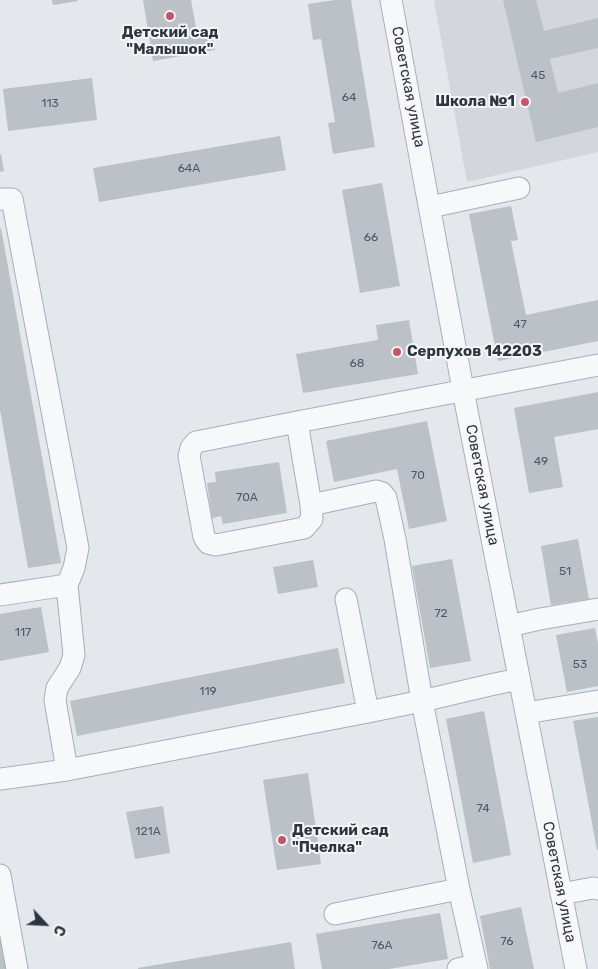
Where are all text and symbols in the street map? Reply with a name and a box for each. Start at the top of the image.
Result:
marker: Детский сад "Малышок" [164,10,176,22]
place label: Детский сад "Малышок" [122,24,218,59]
street label: Советская улица [387,25,429,149]
house number: 45 [531,69,545,83]
house number: 64 [342,91,356,105]
place label: Школа №1 [435,93,515,111]
marker: Школа №1 [519,96,531,108]
house number: 113 [41,97,59,111]
house number: 64А [178,162,200,176]
house number: 66 [364,231,378,245]
house number: 47 [513,318,527,332]
place label: Серпухов 142203 [407,343,542,361]
marker: Серпухов 142203 [391,346,403,358]
house number: 68 [350,357,364,371]
street label: Советская улица [461,423,503,547]
house number: 49 [534,455,548,469]
house number: 70 [411,469,425,483]
house number: 70А [236,491,258,505]
house number: 51 [559,565,571,579]
house number: 72 [434,607,448,621]
house number: 117 [15,626,31,640]
house number: 53 [573,658,587,672]
house number: 119 [199,685,217,699]
house number: 74 [476,802,490,816]
street label: Советская улица [538,820,580,944]
place label: Детский сад "Пчелка" [292,822,389,857]
house number: 121А [135,825,161,839]
marker: Детский сад "Пчелка" [276,834,288,846]
north arrow [20,899,70,949]
text: С [49,922,69,939]
house number: 76 [500,935,514,949]
house number: 76А [371,939,393,953]

